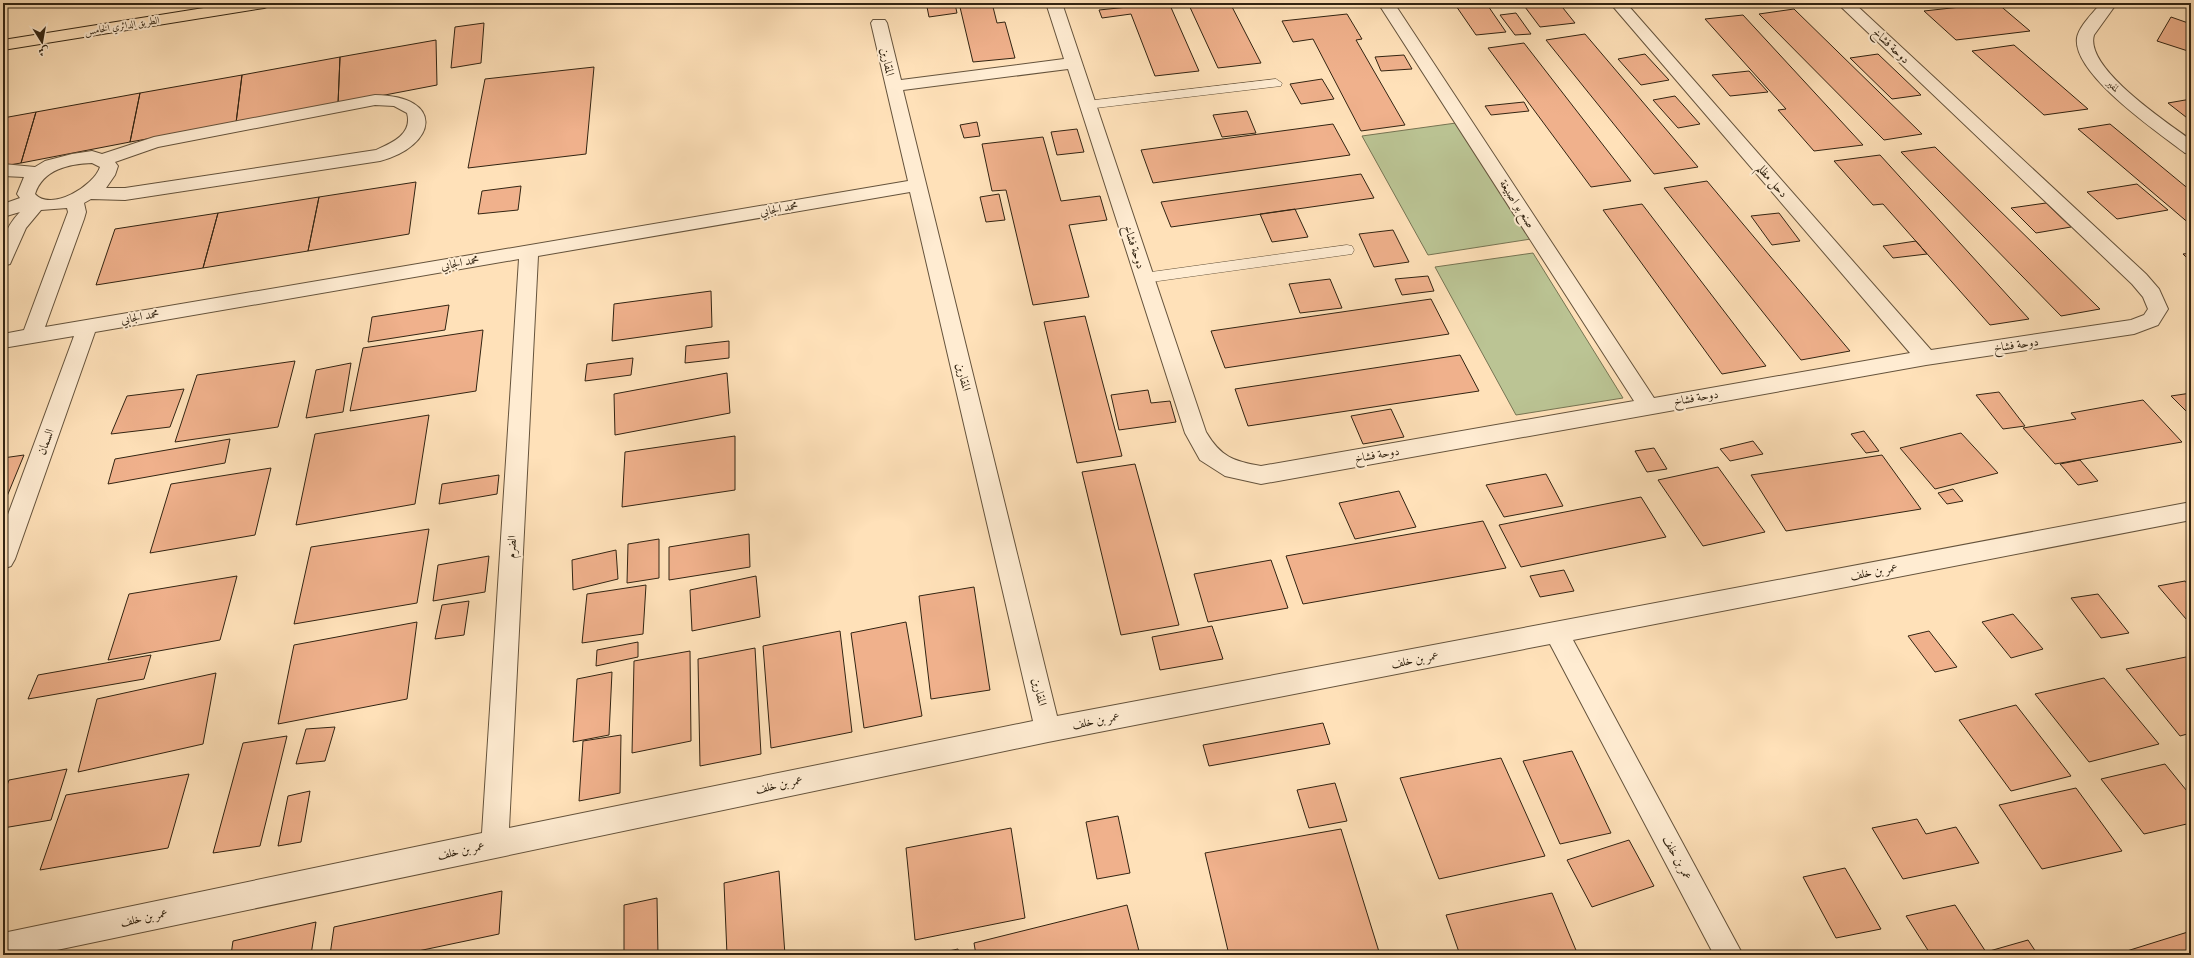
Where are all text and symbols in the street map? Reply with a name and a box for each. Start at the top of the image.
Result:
street label: الطريق الدائري الخامس [84,14,161,40]
north arrow [22,22,62,62]
street label: دوحة فشاخ [1867,25,1913,69]
text: ش [37,43,50,59]
street label: المقارين [877,47,897,78]
street label: لمفير [2103,77,2122,95]
street label: دحل مظلم [1750,161,1791,204]
street label: صنع بو اصبيغة [1493,177,1538,233]
street label: محمد الجابي [759,198,800,222]
street label: دوحة فشاخ [1117,223,1148,272]
street label: محمد الجابي [440,252,481,276]
street label: محمد الجابي [120,306,161,330]
street label: دوحة فشاخ [1992,334,2040,359]
street label: المقارين [952,361,974,393]
street label: دوحة فشاخ [1672,387,1720,412]
street label: السمان [34,427,58,457]
street label: دوحة فشاخ [1353,444,1401,469]
street label: الضرم [504,535,523,559]
street label: عمر بن خلف [1849,560,1899,584]
street label: عمر بن خلف [1390,648,1440,672]
street label: المقارين [1028,676,1050,708]
street label: عمر بن خلف [1071,709,1121,733]
street label: عمر بن خلف [754,773,804,797]
street label: عمر بن خلف [1659,833,1695,883]
street label: عمر بن خلف [436,839,486,863]
street label: عمر بن خلف [119,906,169,930]

